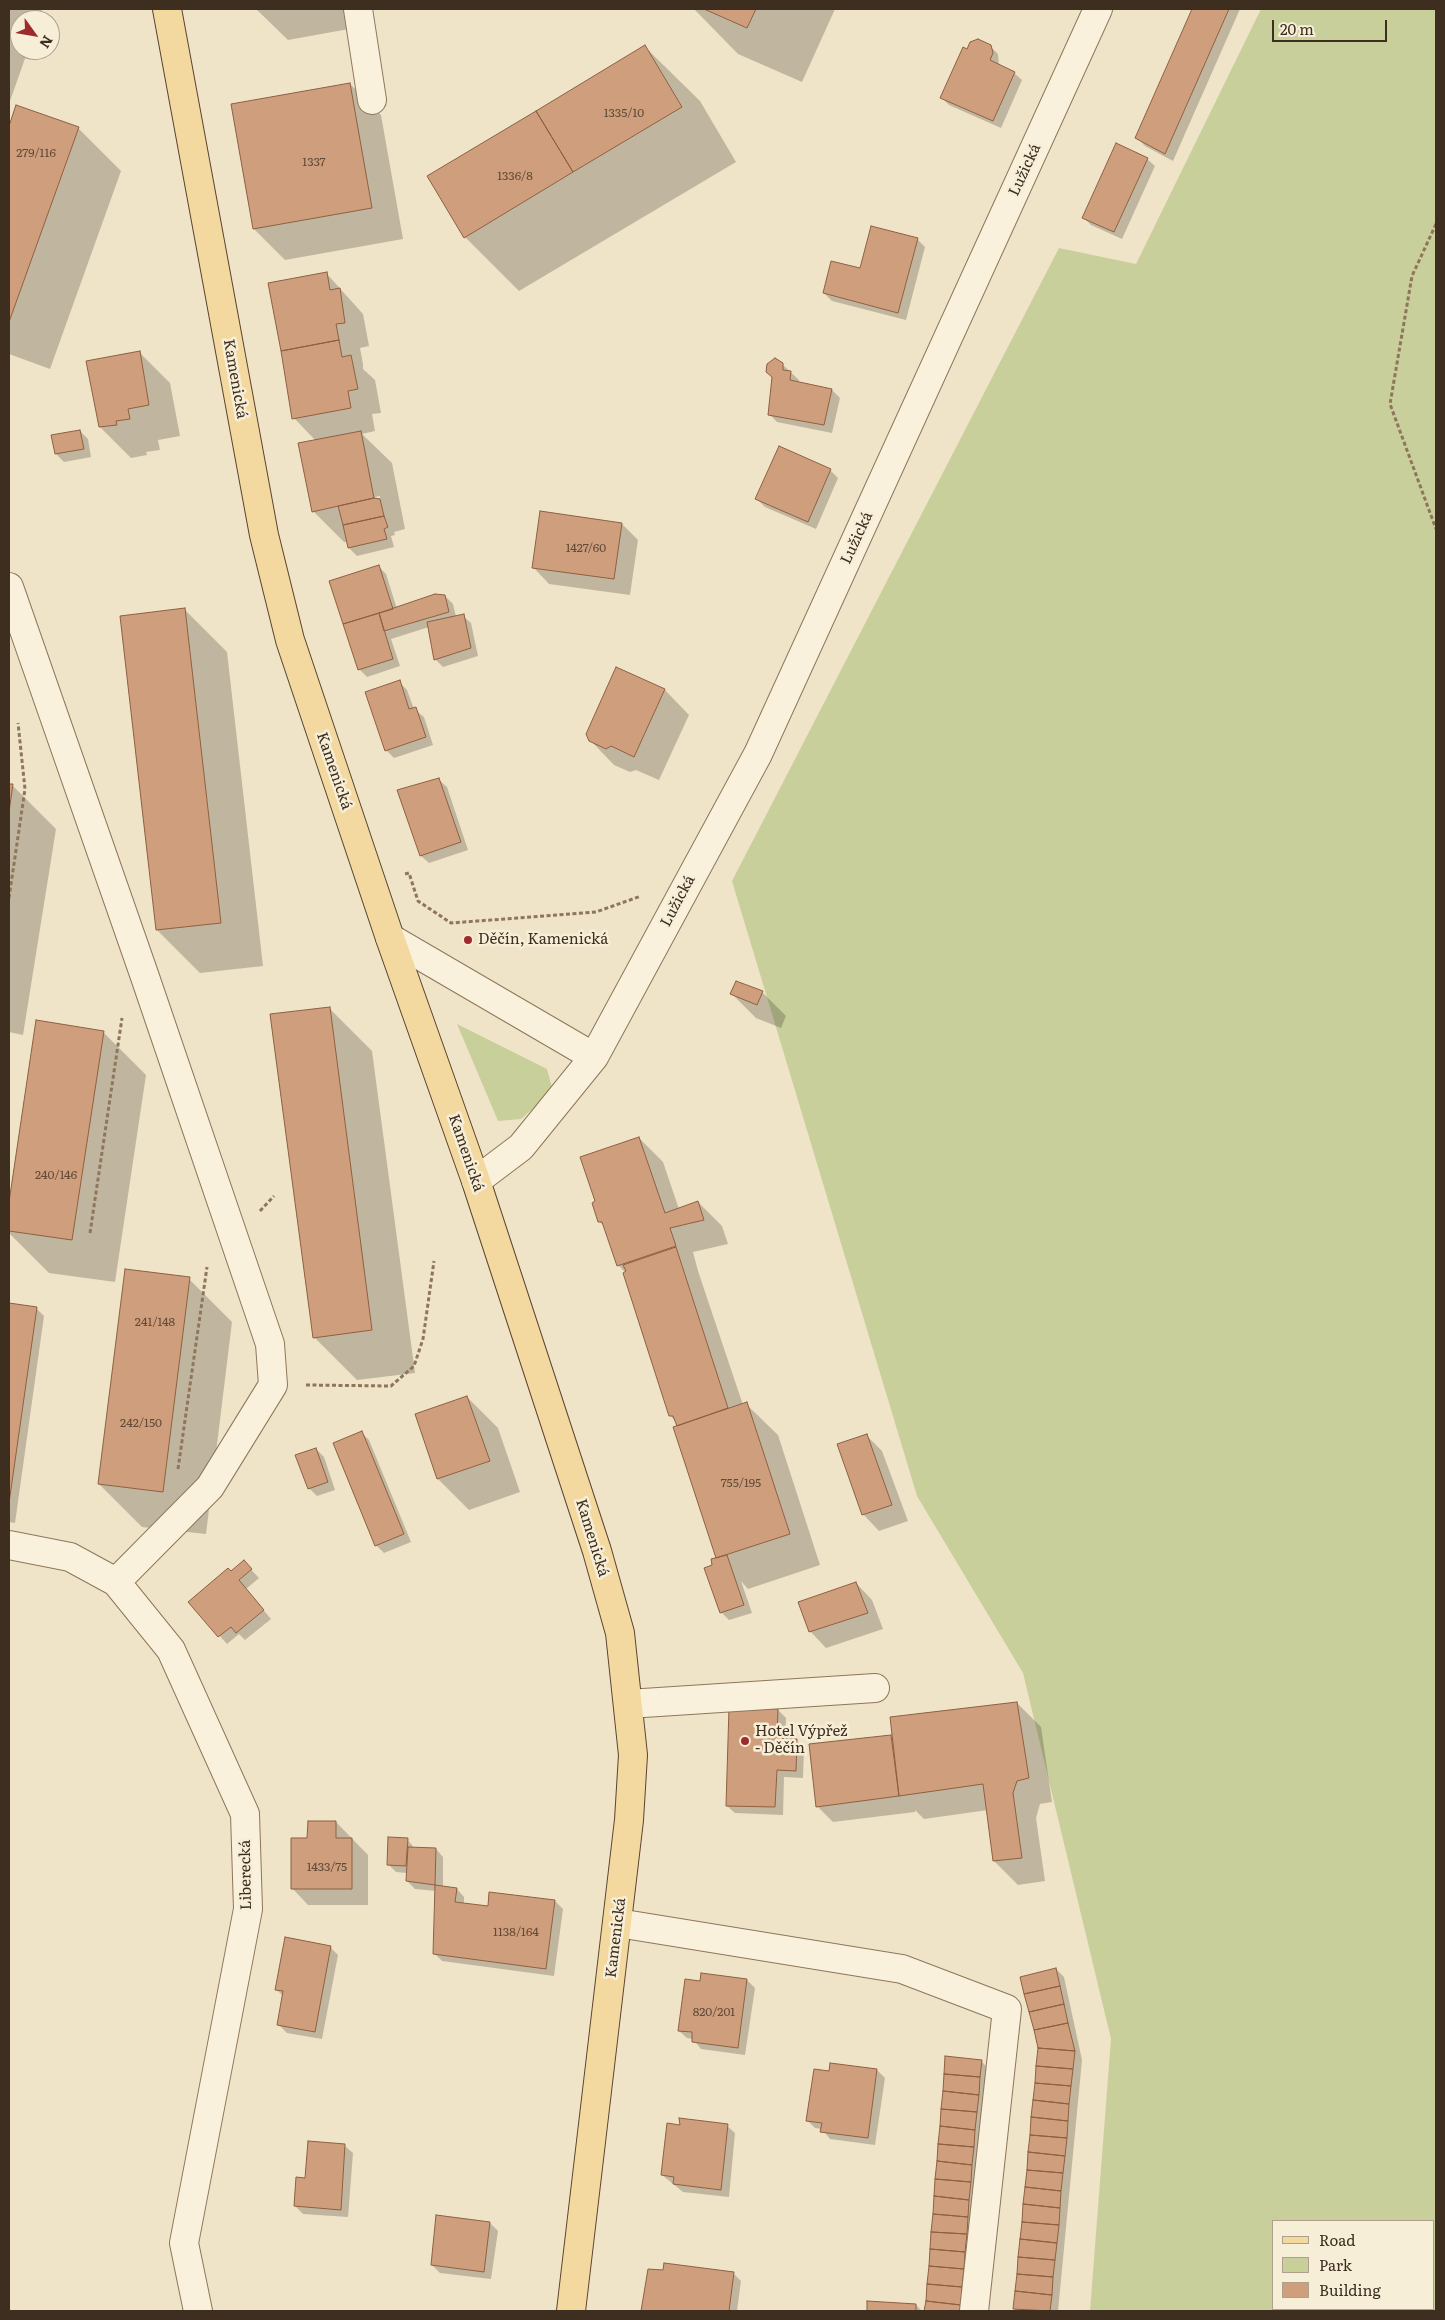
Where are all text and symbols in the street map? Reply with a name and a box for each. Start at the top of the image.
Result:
north arrow [10,10,60,60]
scale bar [1275,10,1390,42]
text: 20 m [1280,17,1314,40]
text: N [35,32,58,53]
house number: 1335/10 [604,106,644,120]
street label: Lužická [1005,141,1045,199]
house number: 279/116 [16,146,56,160]
house number: 1337 [302,155,326,169]
house number: 1336/8 [497,169,533,183]
street label: Kamenická [219,338,251,420]
street label: Lužická [837,509,877,567]
house number: 1427/60 [566,541,606,555]
street label: Kamenická [312,730,356,812]
street label: Lužická [657,872,699,930]
place label: Děčín, Kamenická [478,931,608,949]
marker: Děčín, Kamenická [462,934,474,946]
street label: Kamenická [444,1112,488,1194]
house number: 240/146 [35,1168,77,1182]
house number: 241/148 [135,1315,175,1329]
house number: 242/150 [120,1416,162,1430]
house number: 755/195 [721,1476,761,1490]
street label: Kamenická [572,1497,612,1579]
place label: Hotel Výpřež - Děčín [755,1723,848,1758]
marker: Hotel Výpřež - Děčín [739,1735,751,1747]
street label: Liberecká [236,1840,256,1910]
house number: 1433/75 [307,1860,347,1874]
street label: Kamenická [602,1897,630,1979]
house number: 1138/164 [493,1925,539,1939]
house number: 820/201 [693,2005,735,2019]
legend [1272,2220,1435,2310]
text: Road [1319,2228,1355,2251]
text: Park [1319,2253,1352,2276]
text: Building [1319,2278,1381,2301]

